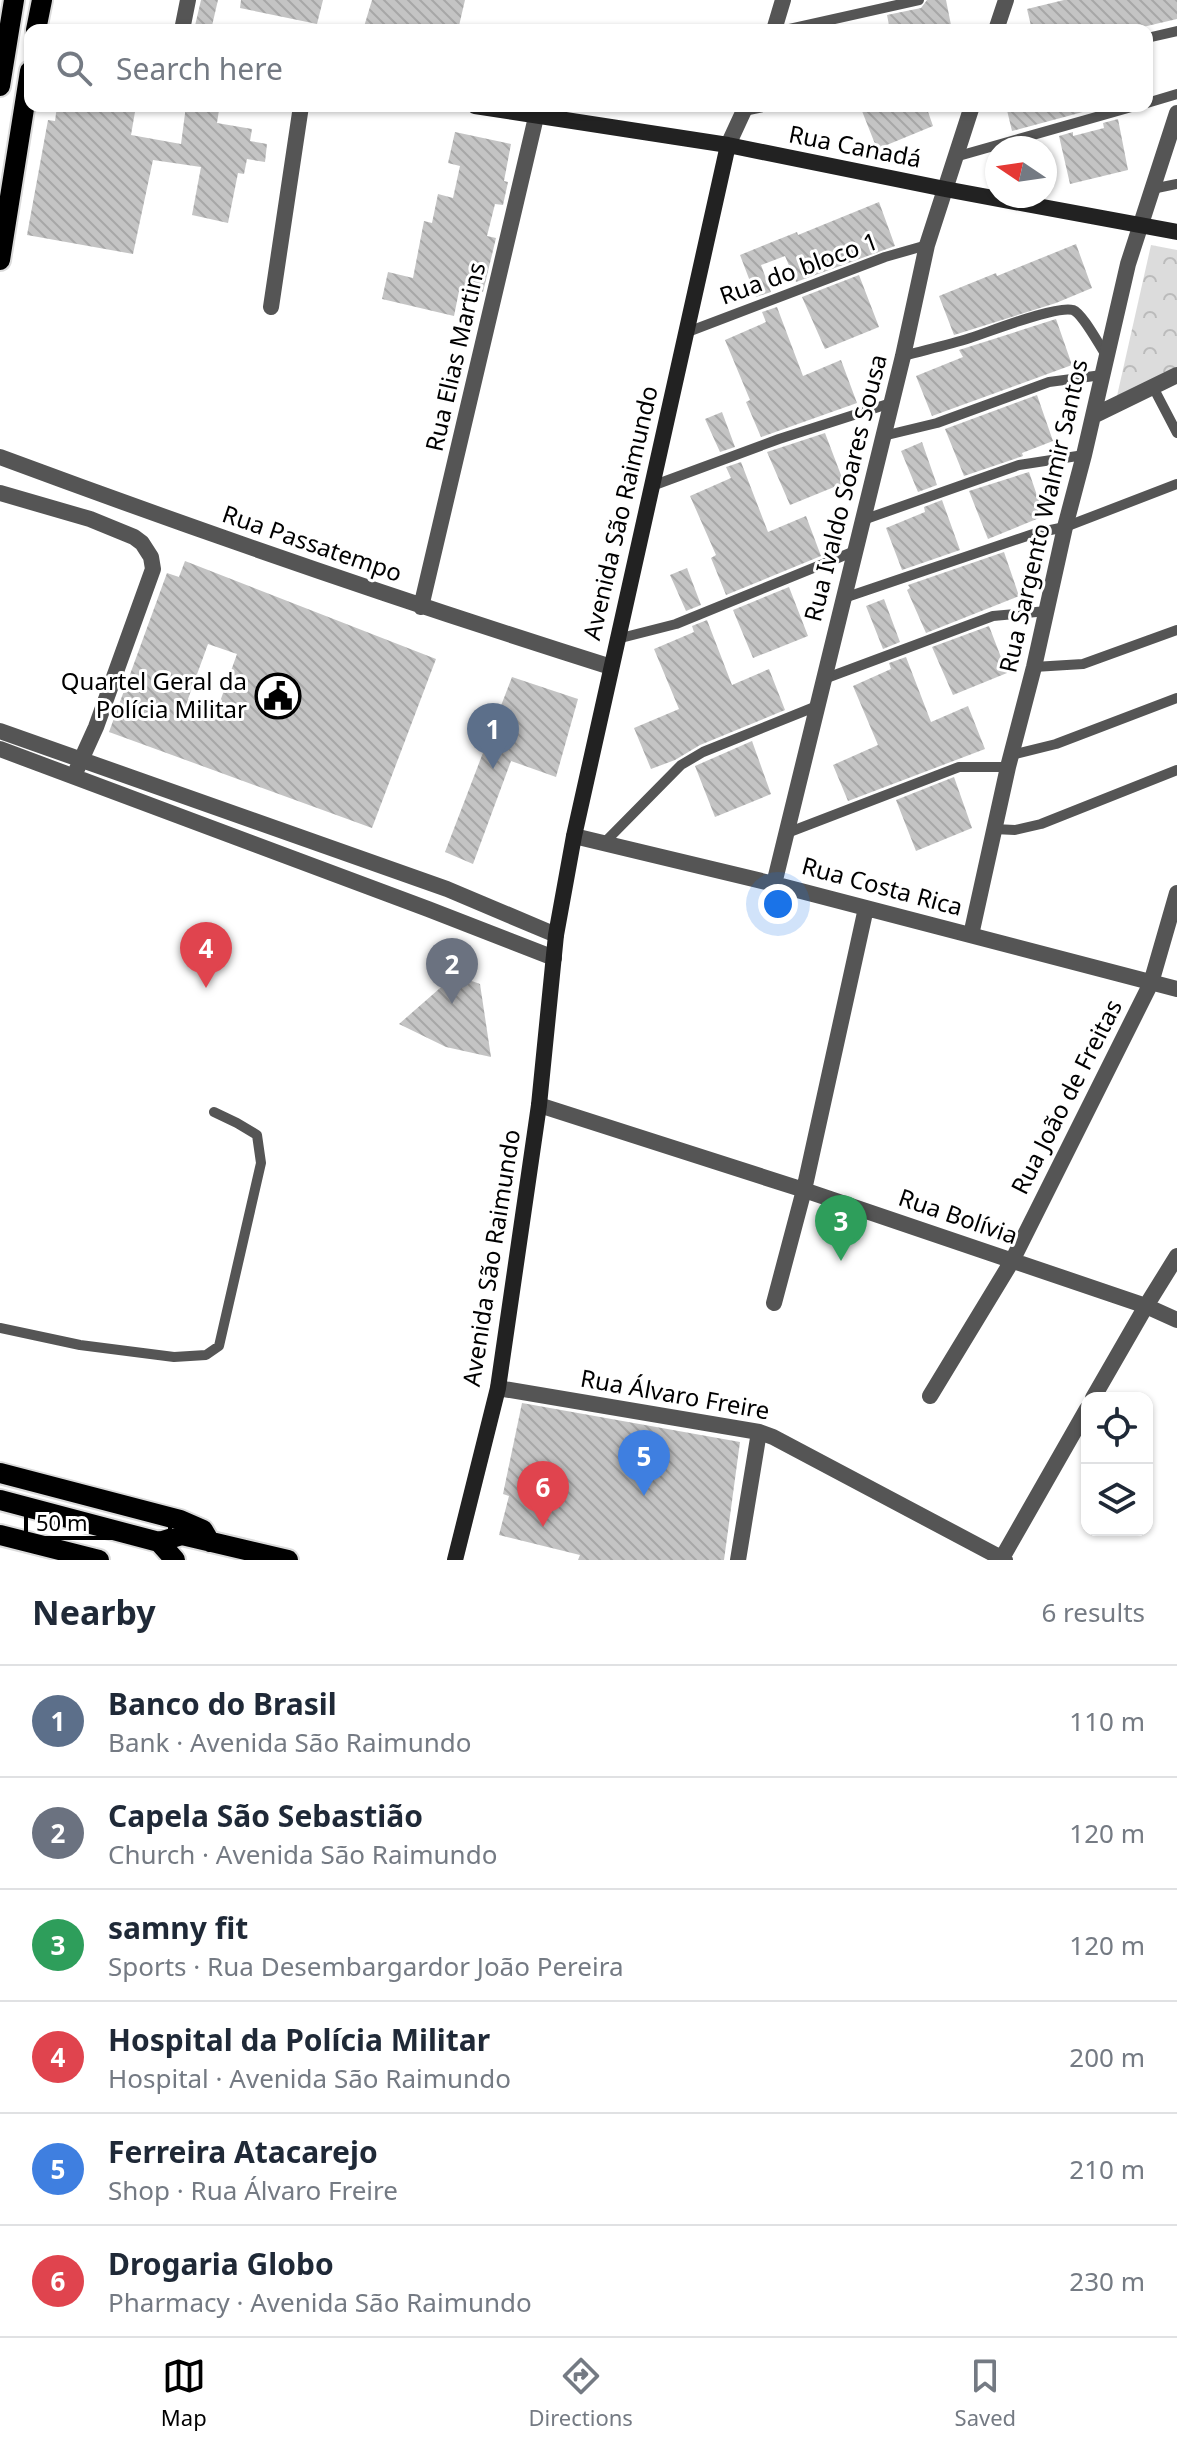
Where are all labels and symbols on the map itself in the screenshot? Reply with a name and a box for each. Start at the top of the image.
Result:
street label: Rua Canadá [786,116,925,175]
north arrow [985,136,1057,208]
street label: Rua do bloco 1 [715,224,882,312]
street label: Rua Elias Martins [417,259,492,454]
street label: Rua Ivaldo Soares Sousa [795,351,894,625]
street label: Rua Sargento Walmir Santos [990,356,1095,676]
street label: Avenida São Raimundo [574,382,665,643]
street label: Rua Passatempo [218,496,407,589]
place label: Quartel Geral da Polícia Militar [61,664,247,725]
public building icon: Quartel Geral da Polícia Militar [254,672,302,720]
pin: 1 [467,703,519,769]
street label: Rua Costa Rica [798,848,966,923]
your location [758,884,798,924]
pin: 4 [180,922,232,988]
pin: 2 [426,938,478,1004]
street label: Rua João de Freitas [1002,993,1129,1199]
street label: Avenida São Raimundo [454,1127,527,1389]
street label: Rua Bolívia [895,1180,1022,1251]
pin: 3 [815,1195,867,1261]
street label: Rua Álvaro Freire [578,1361,772,1426]
pin: 5 [618,1430,670,1496]
pin: 6 [517,1461,569,1527]
scale bar [24,1504,172,1540]

